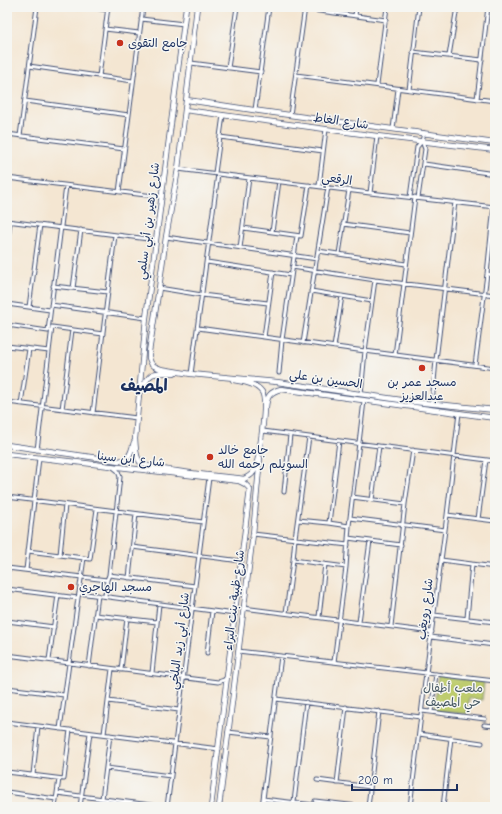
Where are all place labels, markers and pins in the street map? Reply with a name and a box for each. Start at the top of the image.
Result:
place label: جامع التقوى [128,36,187,52]
marker: جامع التقوى [115,38,125,48]
marker: مسجد عمر بن عبدالعزيز [417,363,427,373]
place label: مسجد عمر بن عبدالعزيز [387,375,457,404]
place label: جامع خالد السويلم رحمه الله [218,443,308,473]
marker: جامع خالد السويلم رحمه الله [205,452,215,462]
place label: مسجد الهاجري [79,580,152,596]
marker: مسجد الهاجري [66,582,76,592]

